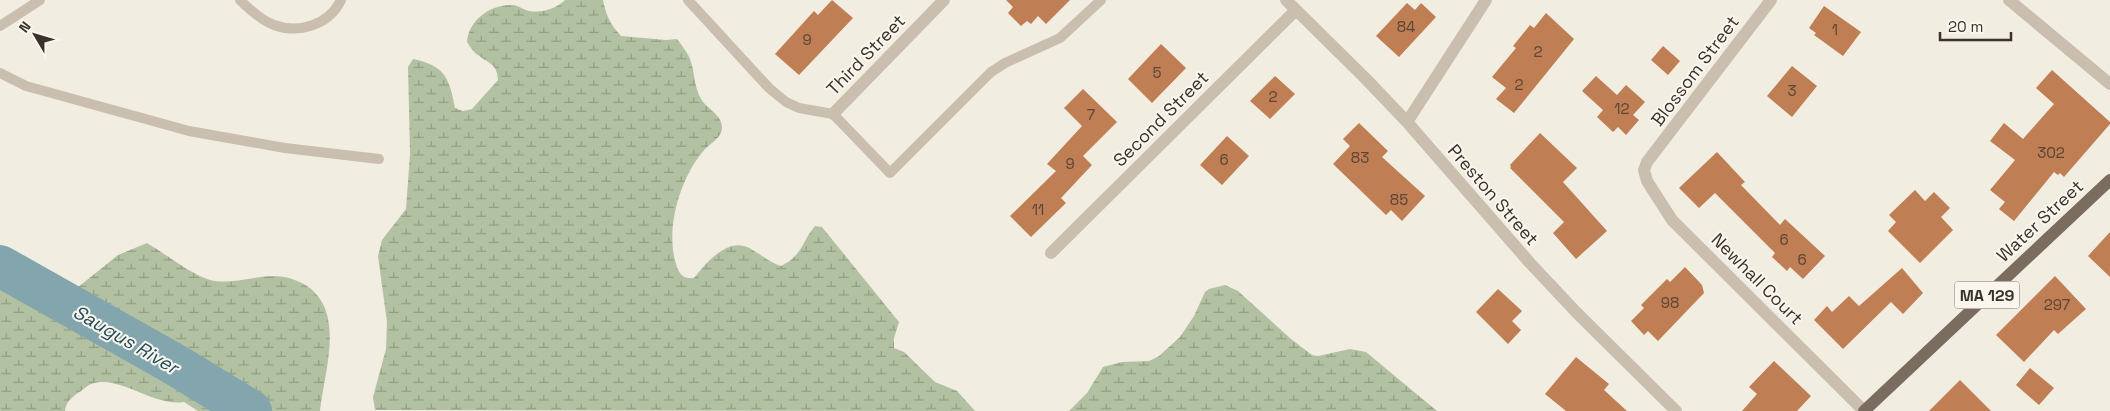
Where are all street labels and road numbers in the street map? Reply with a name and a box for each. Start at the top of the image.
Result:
street label: Third Street [821,9,910,100]
street label: Blossom Street [1646,11,1744,131]
street label: Second Street [1108,66,1213,171]
street label: Preston Street [1443,139,1544,250]
street label: Water Street [1991,175,2088,267]
street label: Newhall Court [1707,228,1808,329]
road number: MA 129 [1954,282,2020,308]

